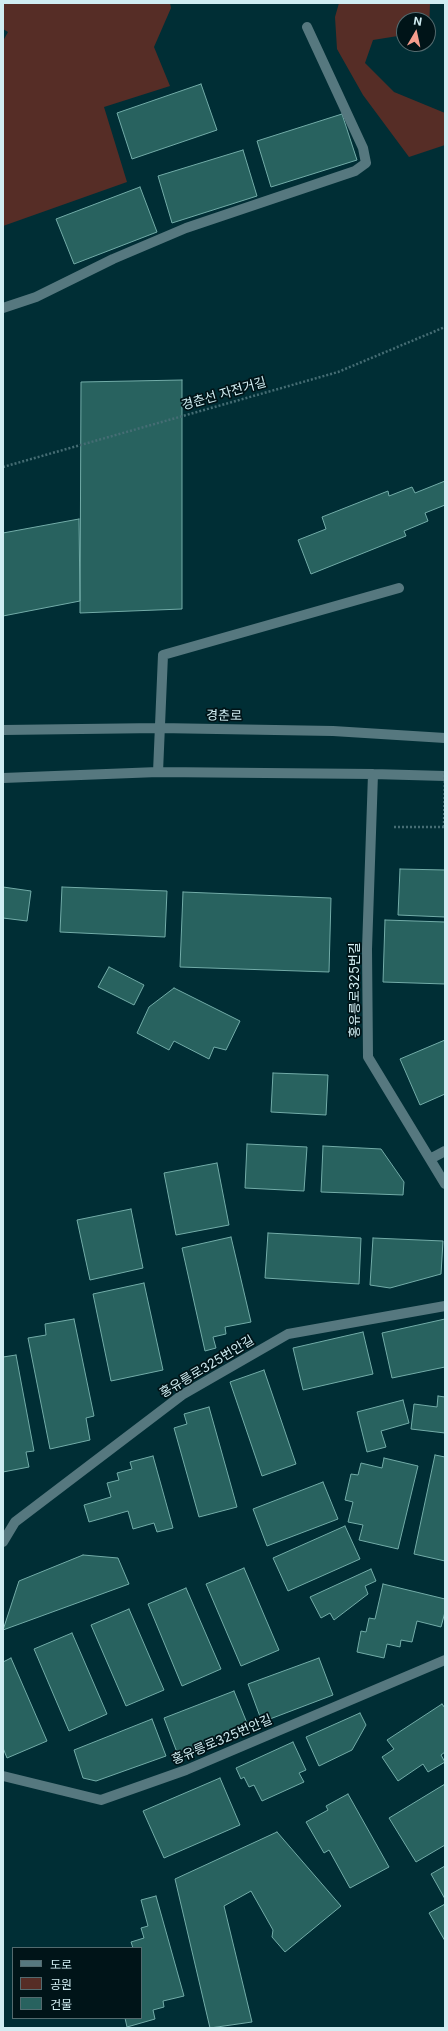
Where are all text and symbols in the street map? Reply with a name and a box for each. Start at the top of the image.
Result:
north arrow [396,12,436,52]
text: N [412,14,423,29]
street label: 경춘선 자전거길 [180,374,268,414]
street label: 경춘로 [206,708,242,724]
street label: 홍유릉로325번길 [347,942,363,1038]
street label: 홍유릉로325번안길 [157,1333,257,1401]
street label: 홍유릉로325번안길 [169,1712,275,1768]
legend [12,1947,142,2019]
text: 도로 [50,1957,72,1972]
text: 공원 [50,1977,72,1992]
text: 건물 [50,1997,72,2012]

